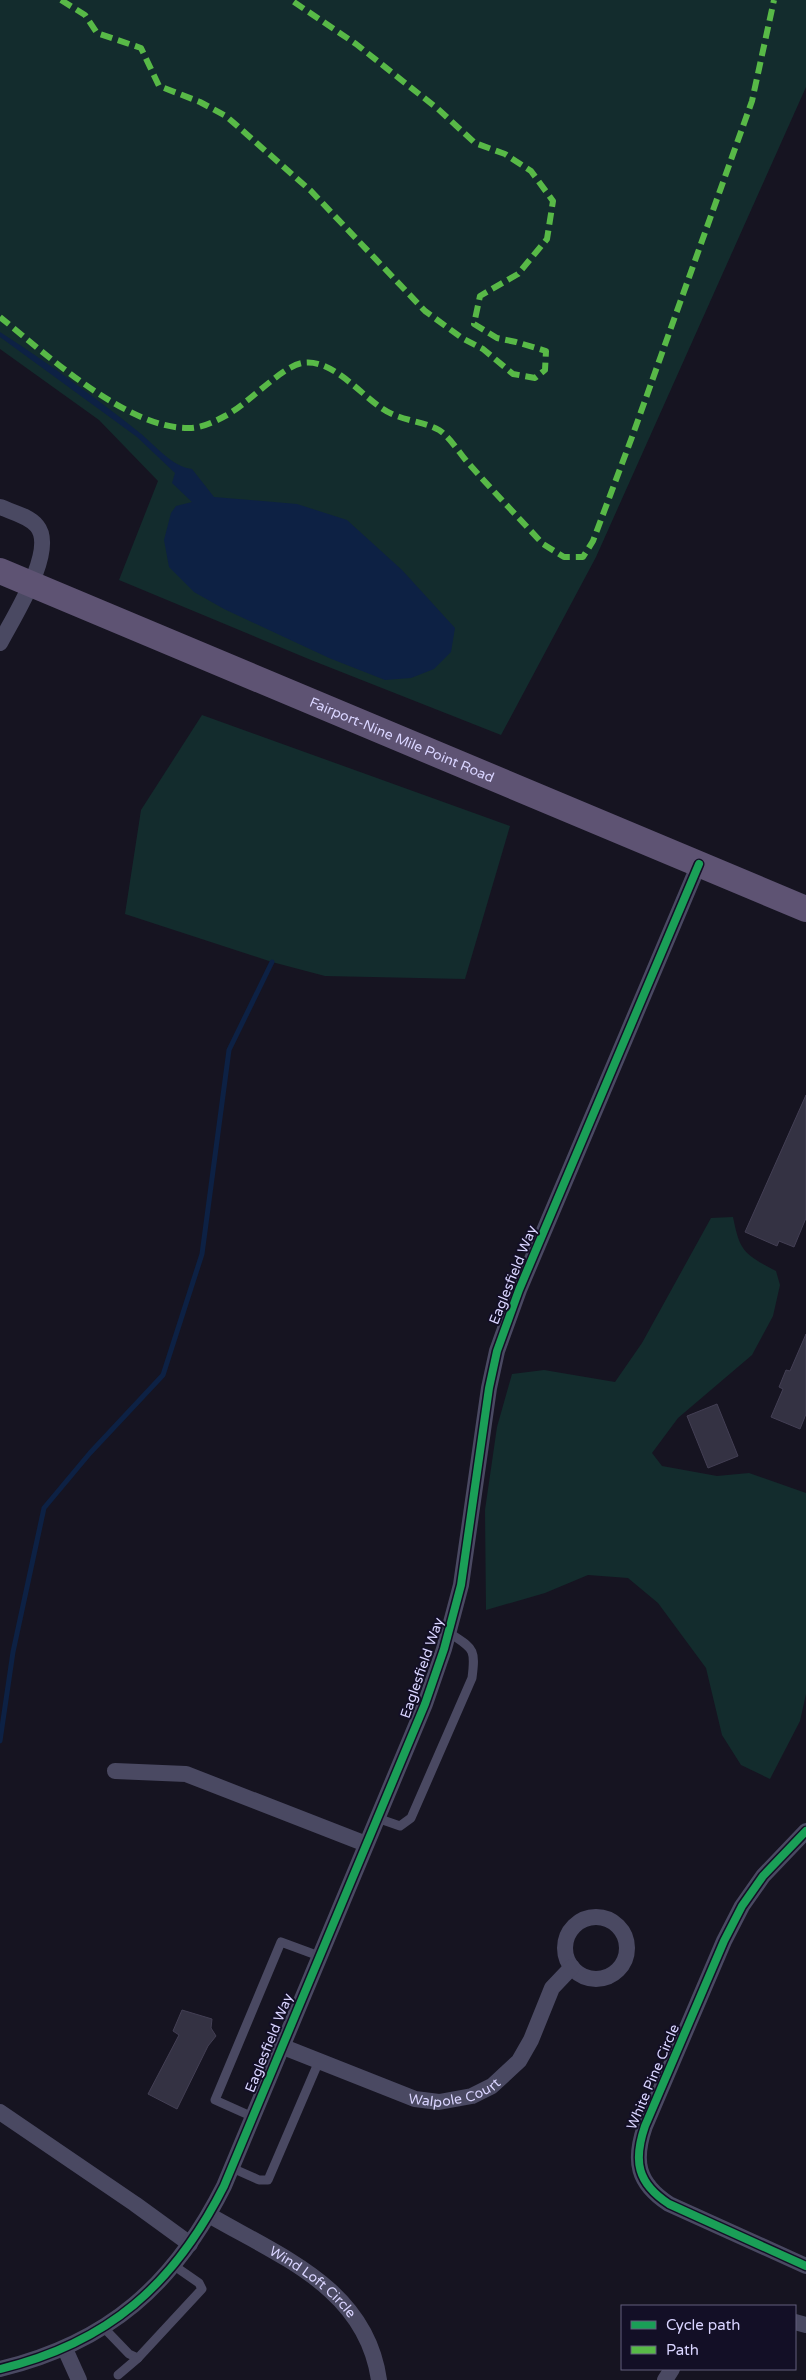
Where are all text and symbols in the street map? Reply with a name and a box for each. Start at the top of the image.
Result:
street label: Fairport-Nine Mile Point Road [307,693,497,786]
street label: Eaglesfield Way [485,1223,541,1327]
street label: Eaglesfield Way [397,1615,447,1721]
street label: Eaglesfield Way [241,1991,297,2095]
street label: White Pine Circle [623,2022,683,2132]
street label: Walpole Court [408,2074,504,2111]
street label: Wind Loft Circle [267,2242,360,2321]
legend [621,2305,796,2370]
text: Cycle path [666,2316,740,2334]
text: Path [666,2341,699,2359]

